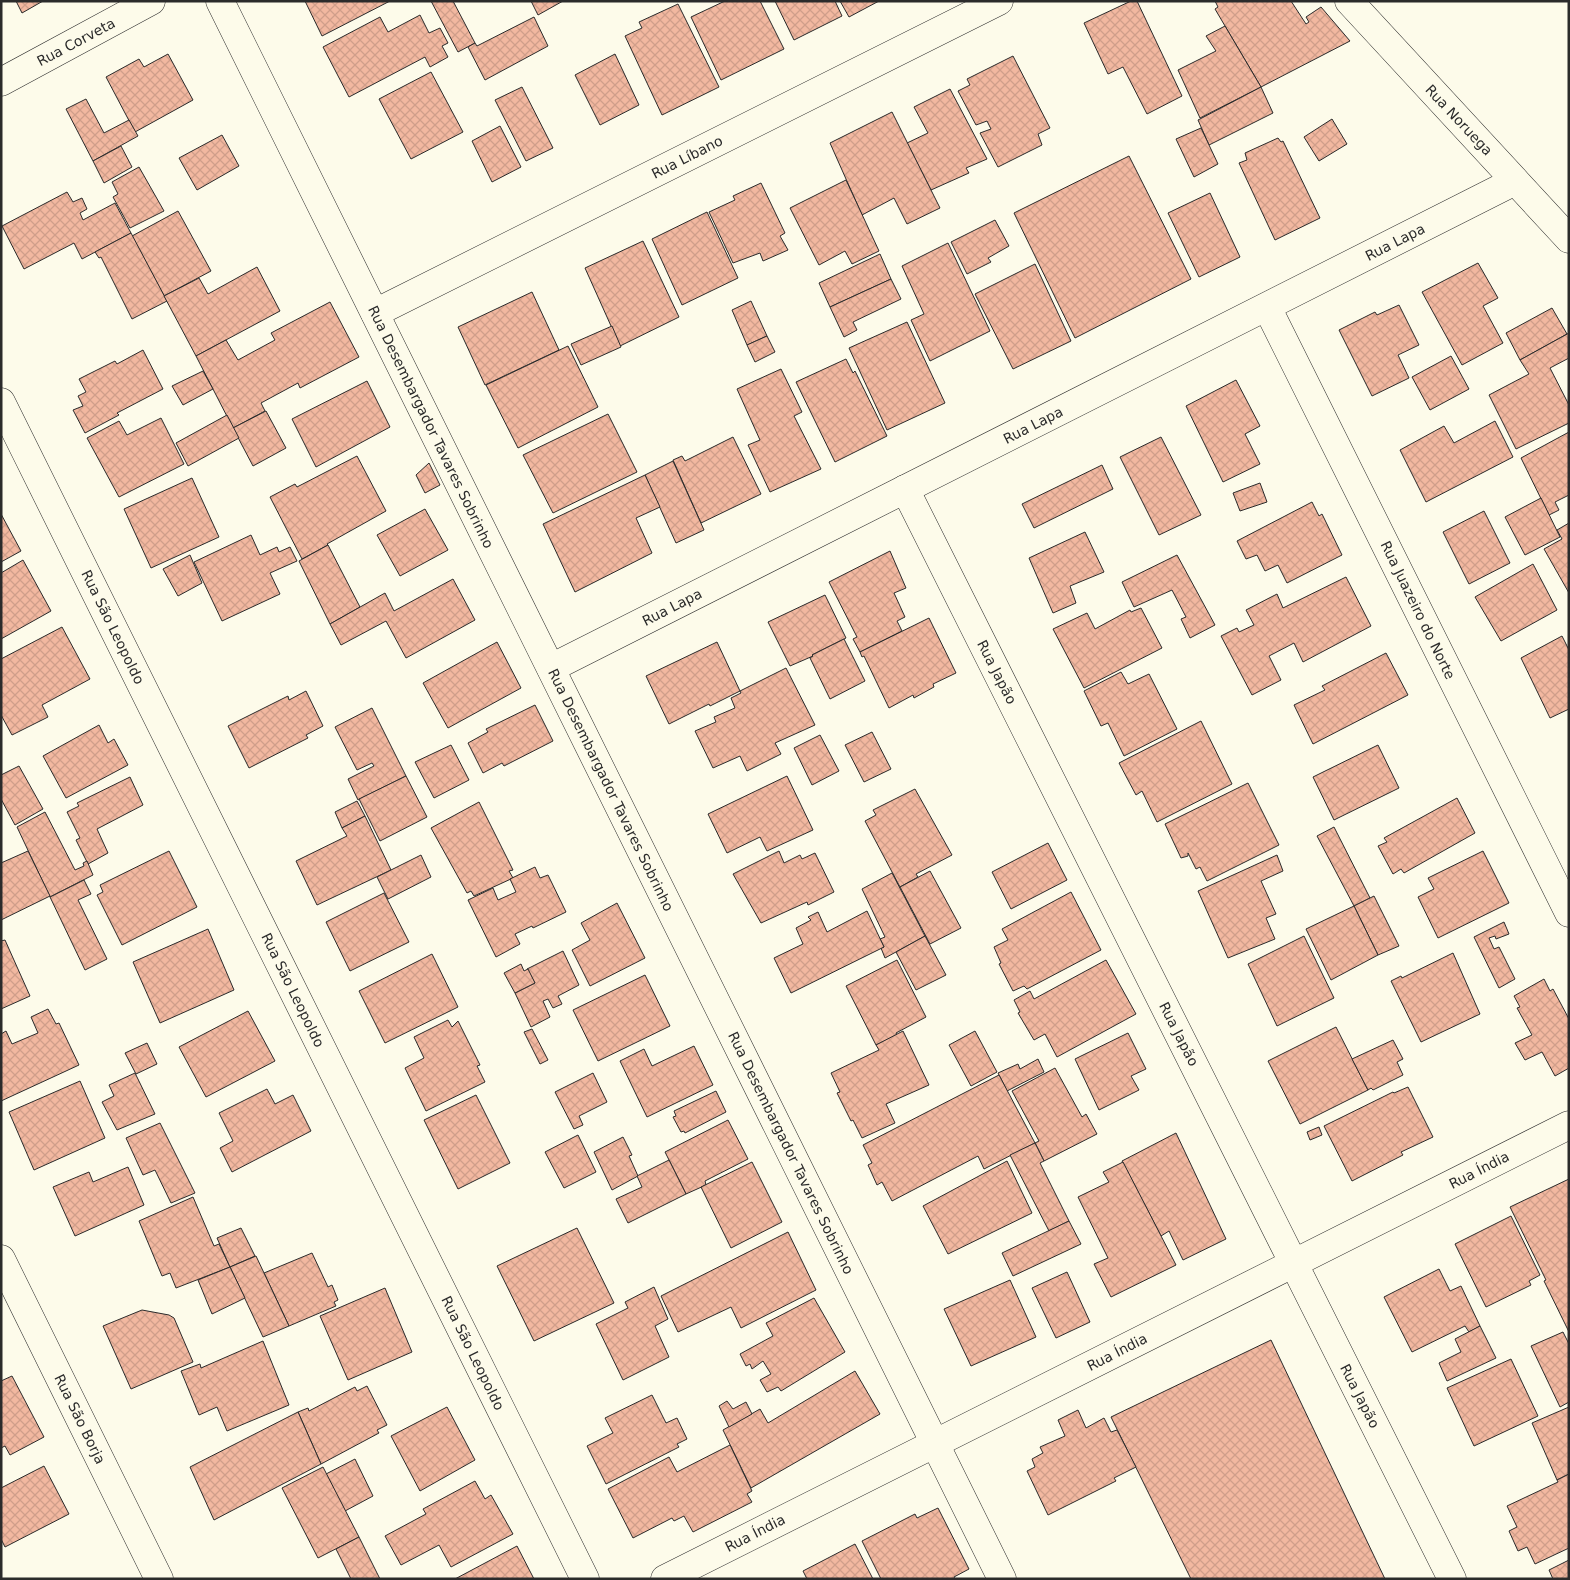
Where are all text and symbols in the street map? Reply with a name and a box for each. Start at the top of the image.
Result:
street label: Rua Corveta [34,15,118,69]
street label: Rua Noruega [1422,81,1496,159]
street label: Rua Líbano [649,132,725,182]
street label: Rua Lapa [1362,220,1428,264]
street label: Rua Desembargador Tavares Sobrinho [365,303,497,551]
street label: Rua Lapa [1000,403,1066,447]
street label: Rua Juazeiro do Norte [1378,538,1458,682]
street label: Rua São Leopoldo [78,567,148,687]
street label: Rua Lapa [639,585,705,629]
street label: Rua Japão [974,637,1020,707]
street label: Rua Desembargador Tavares Sobrinho [545,666,677,914]
street label: Rua São Leopoldo [258,930,328,1050]
street label: Rua Japão [1156,999,1202,1069]
street label: Rua Desembargador Tavares Sobrinho [725,1029,857,1277]
street label: Rua Índia [1446,1148,1512,1192]
street label: Rua São Leopoldo [438,1293,508,1413]
street label: Rua Índia [1084,1330,1150,1374]
street label: Rua Japão [1337,1361,1383,1431]
street label: Rua São Borja [51,1372,109,1466]
street label: Rua Índia [722,1511,788,1555]

